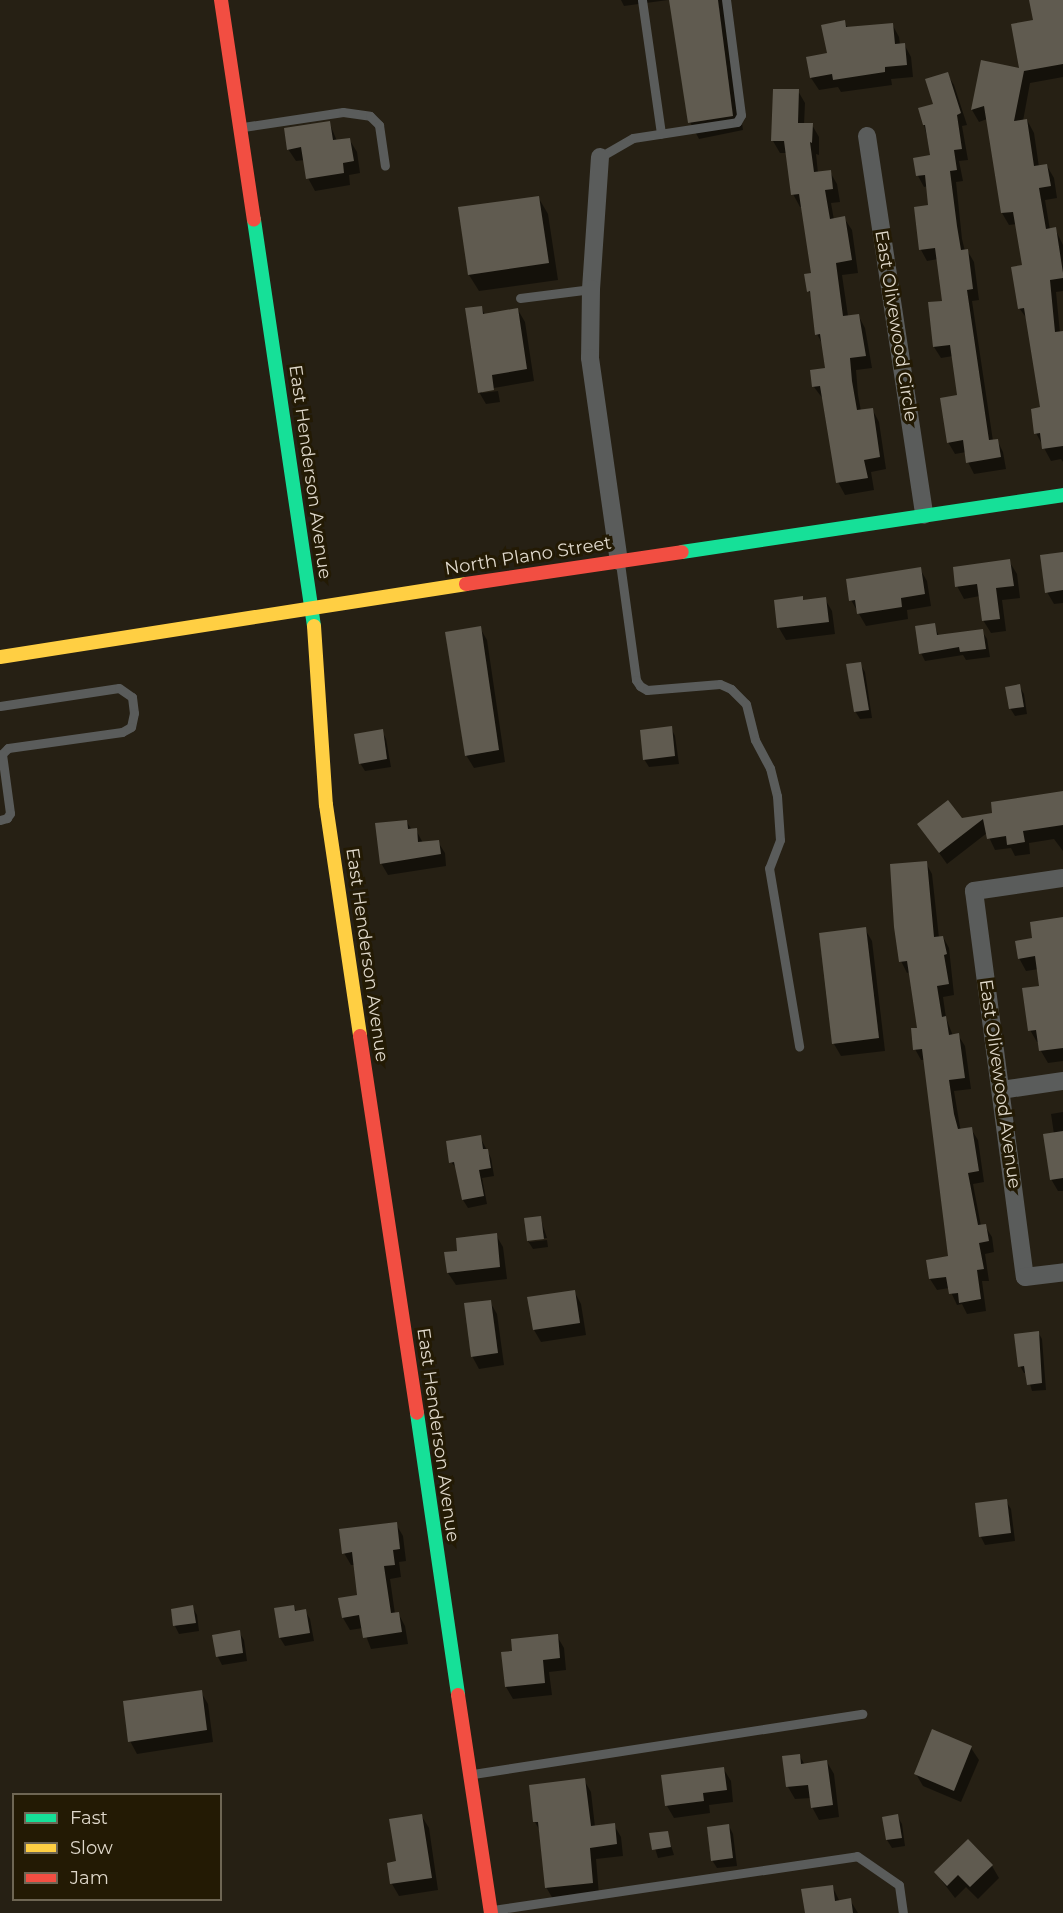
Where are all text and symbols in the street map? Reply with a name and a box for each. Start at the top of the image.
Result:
street label: East Olivewood Circle [870,229,922,423]
street label: East Henderson Avenue [284,363,336,581]
street label: North Plano Street [443,532,613,580]
street label: East Henderson Avenue [341,846,393,1064]
street label: East Olivewood Avenue [975,978,1025,1190]
street label: East Henderson Avenue [412,1326,464,1544]
legend [12,1793,222,1901]
text: Fast [70,1807,108,1829]
text: Slow [70,1837,113,1859]
text: Jam [70,1867,109,1889]

